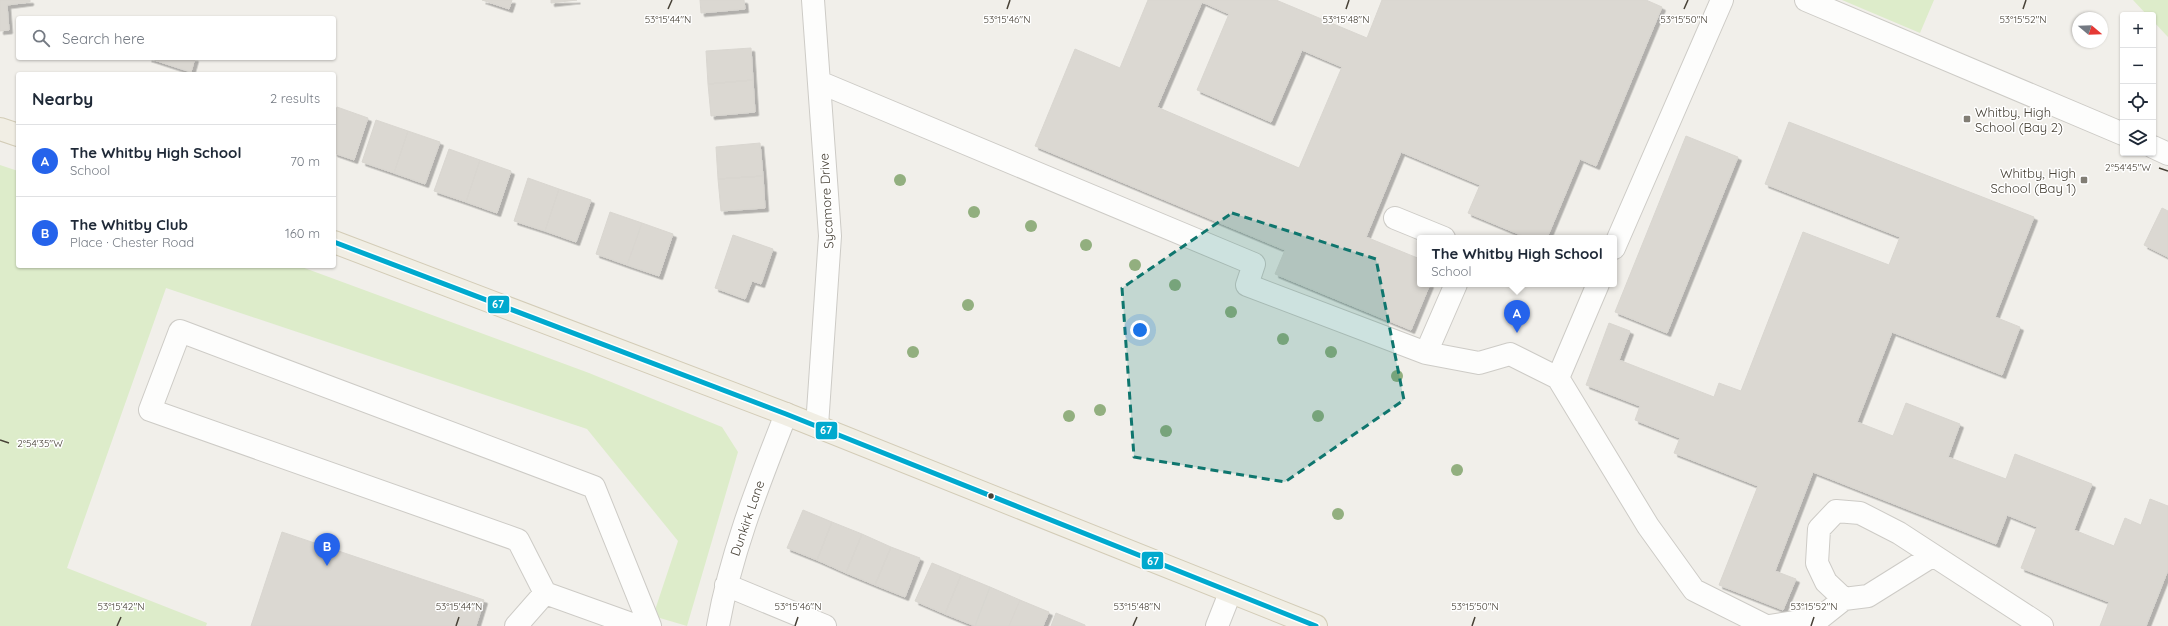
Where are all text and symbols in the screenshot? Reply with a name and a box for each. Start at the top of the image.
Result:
north arrow [2072,12,2108,48]
map controls [2120,12,2156,156]
button: + [2120,12,2156,48]
text: 53°15'44"N [645,13,691,26]
text: 53°15'46"N [984,13,1030,26]
text: 53°15'48"N [1323,13,1369,26]
text: 53°15'50"N [1660,13,1708,26]
text: 53°15'52"N [1999,13,2047,26]
search box [16,16,336,60]
icon: search [30,27,52,49]
text: Search here [62,29,145,48]
button: − [2120,48,2156,84]
button: locate [2120,84,2156,120]
text: Nearby [32,88,93,109]
text: 2 results [270,90,320,106]
place label: Whitby, High School (Bay 2) [1975,104,2063,135]
marker: Whitby, High School (Bay 2) [1962,114,1972,124]
button: layers [2120,120,2156,156]
text: The Whitby High School [70,143,241,162]
text: A [41,153,49,169]
text: 70 m [290,153,320,169]
street label: Sycamore Drive [816,153,836,249]
text: 2°54'45"W [2105,161,2151,174]
text: School [70,162,110,178]
place label: Whitby, High School (Bay 1) [1991,165,2076,196]
marker: Whitby, High School (Bay 1) [2079,175,2089,185]
text: The Whitby Club [70,215,188,234]
text: B [41,225,49,241]
text: 160 m [285,225,320,241]
text: Place · Chester Road [70,234,194,250]
popup [1417,235,1617,287]
text: The Whitby High School [1431,244,1603,263]
text: School [1431,263,1471,279]
line badge: 67 [487,295,510,314]
text: 67 [492,297,504,311]
pin: A [1504,300,1530,333]
your location [1130,320,1150,340]
line badge: 67 [815,421,838,440]
text: 67 [820,423,832,437]
text: 2°54'35"W [17,437,63,450]
street label: Dunkirk Lane [727,478,767,558]
unlabelled marker [986,491,996,501]
pin: B [314,533,340,566]
line badge: 67 [1141,551,1164,570]
text: 67 [1147,554,1159,568]
text: 53°15'42"N [97,600,145,613]
text: 53°15'44"N [436,600,482,613]
text: 53°15'46"N [775,600,821,613]
text: 53°15'48"N [1114,600,1160,613]
text: 53°15'50"N [1451,600,1499,613]
text: 53°15'52"N [1790,600,1838,613]

